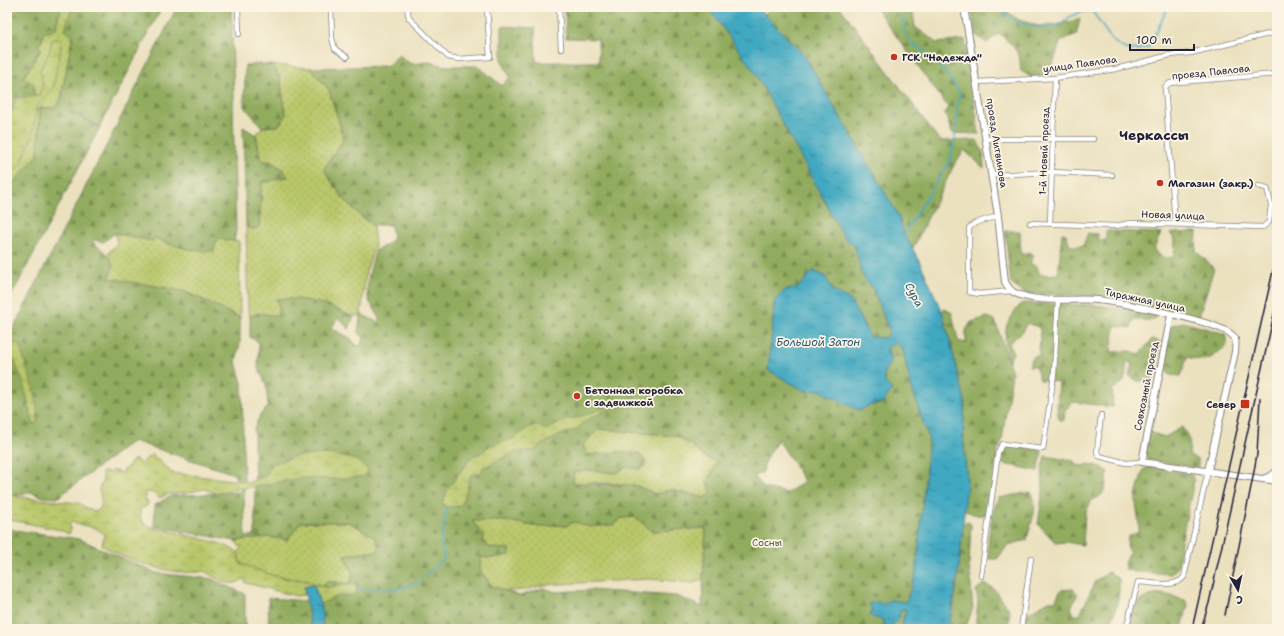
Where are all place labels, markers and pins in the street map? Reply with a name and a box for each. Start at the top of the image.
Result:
place label: ГСК "Надежда" [902,51,982,64]
marker: ГСК "Надежда" [889,52,899,62]
place label: Магазин (закр.) [1168,177,1254,190]
marker: Магазин (закр.) [1155,178,1165,188]
place label: Бетонная коробка с задвижкой [585,384,683,409]
marker: Бетонная коробка с задвижкой [572,391,582,401]
place label: Север [1206,398,1236,411]
marker: Север [1239,398,1251,410]

